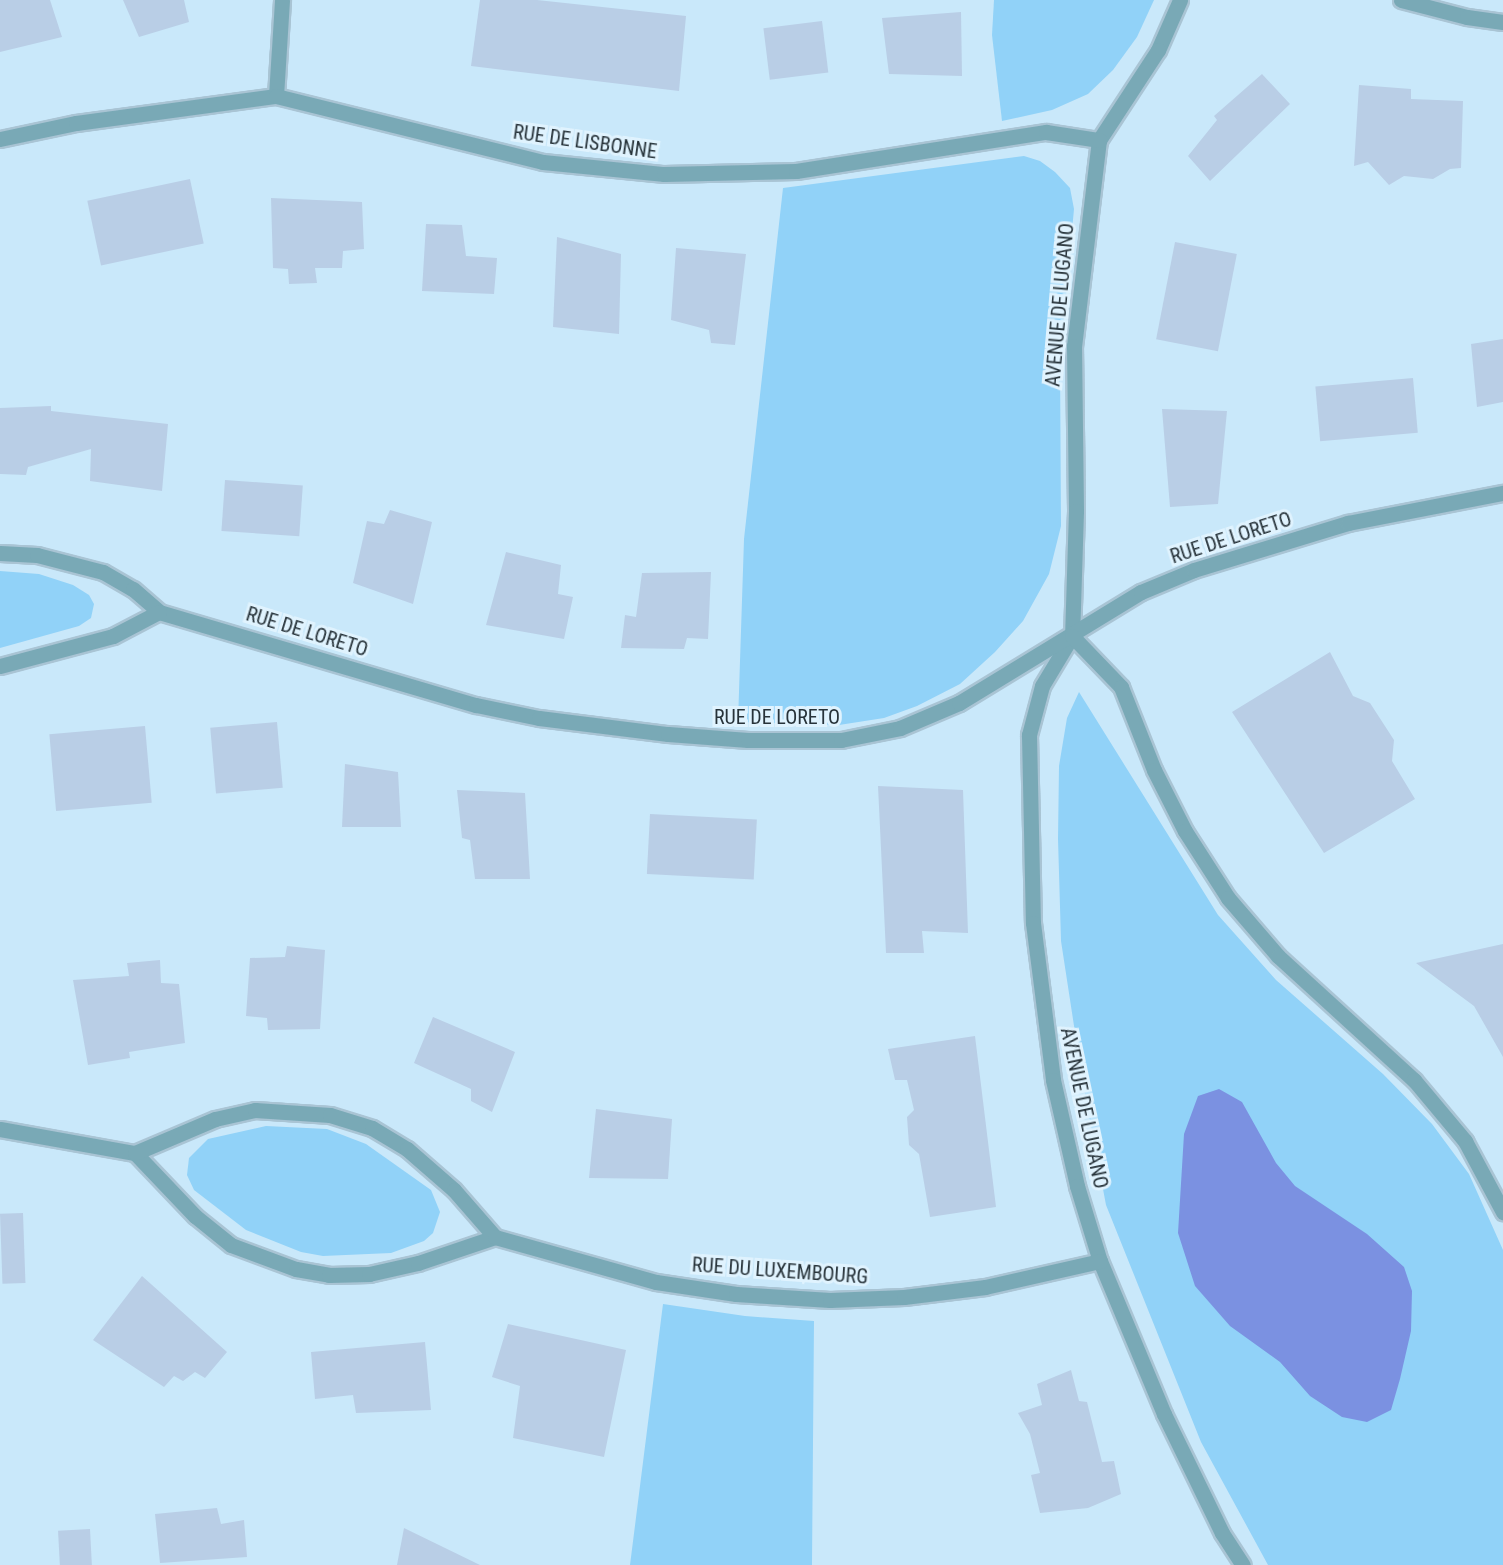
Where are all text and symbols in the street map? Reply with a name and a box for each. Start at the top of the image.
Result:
street label: RUE DE LISBONNE [512,120,658,164]
street label: AVENUE DE LUGANO [1041,222,1079,388]
street label: RUE DE LORETO [1167,507,1295,569]
street label: RUE DE LORETO [243,602,371,662]
street label: RUE DE LORETO [714,705,840,729]
street label: AVENUE DE LUGANO [1055,1025,1113,1191]
street label: RUE DU LUXEMBOURG [691,1253,869,1289]

